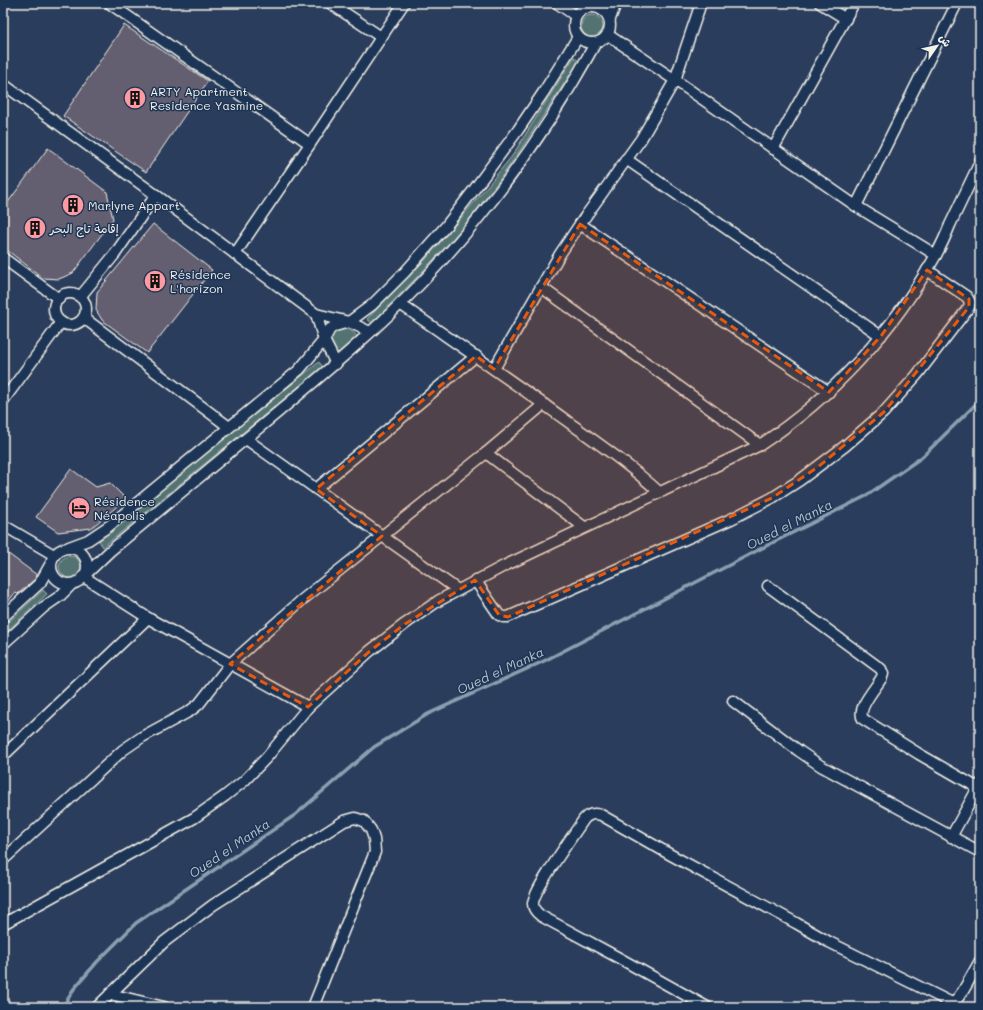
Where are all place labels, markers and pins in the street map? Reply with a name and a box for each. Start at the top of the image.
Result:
place label: ARTY Apartment Residence Yasmine [150,83,263,113]
building icon: ARTY Apartment Residence Yasmine [122,85,148,111]
building icon: Marlyne Appart [60,192,86,218]
place label: Marlyne Appart [88,197,180,213]
building icon: إقامة تاج البحر [22,215,48,241]
place label: إقامة تاج البحر [49,220,119,238]
place label: Résidence L'horizon [170,266,231,296]
building icon: Résidence L'horizon [142,268,168,294]
place label: Résidence Néapolis [94,493,155,523]
hotel icon: Résidence Néapolis [66,495,92,521]

